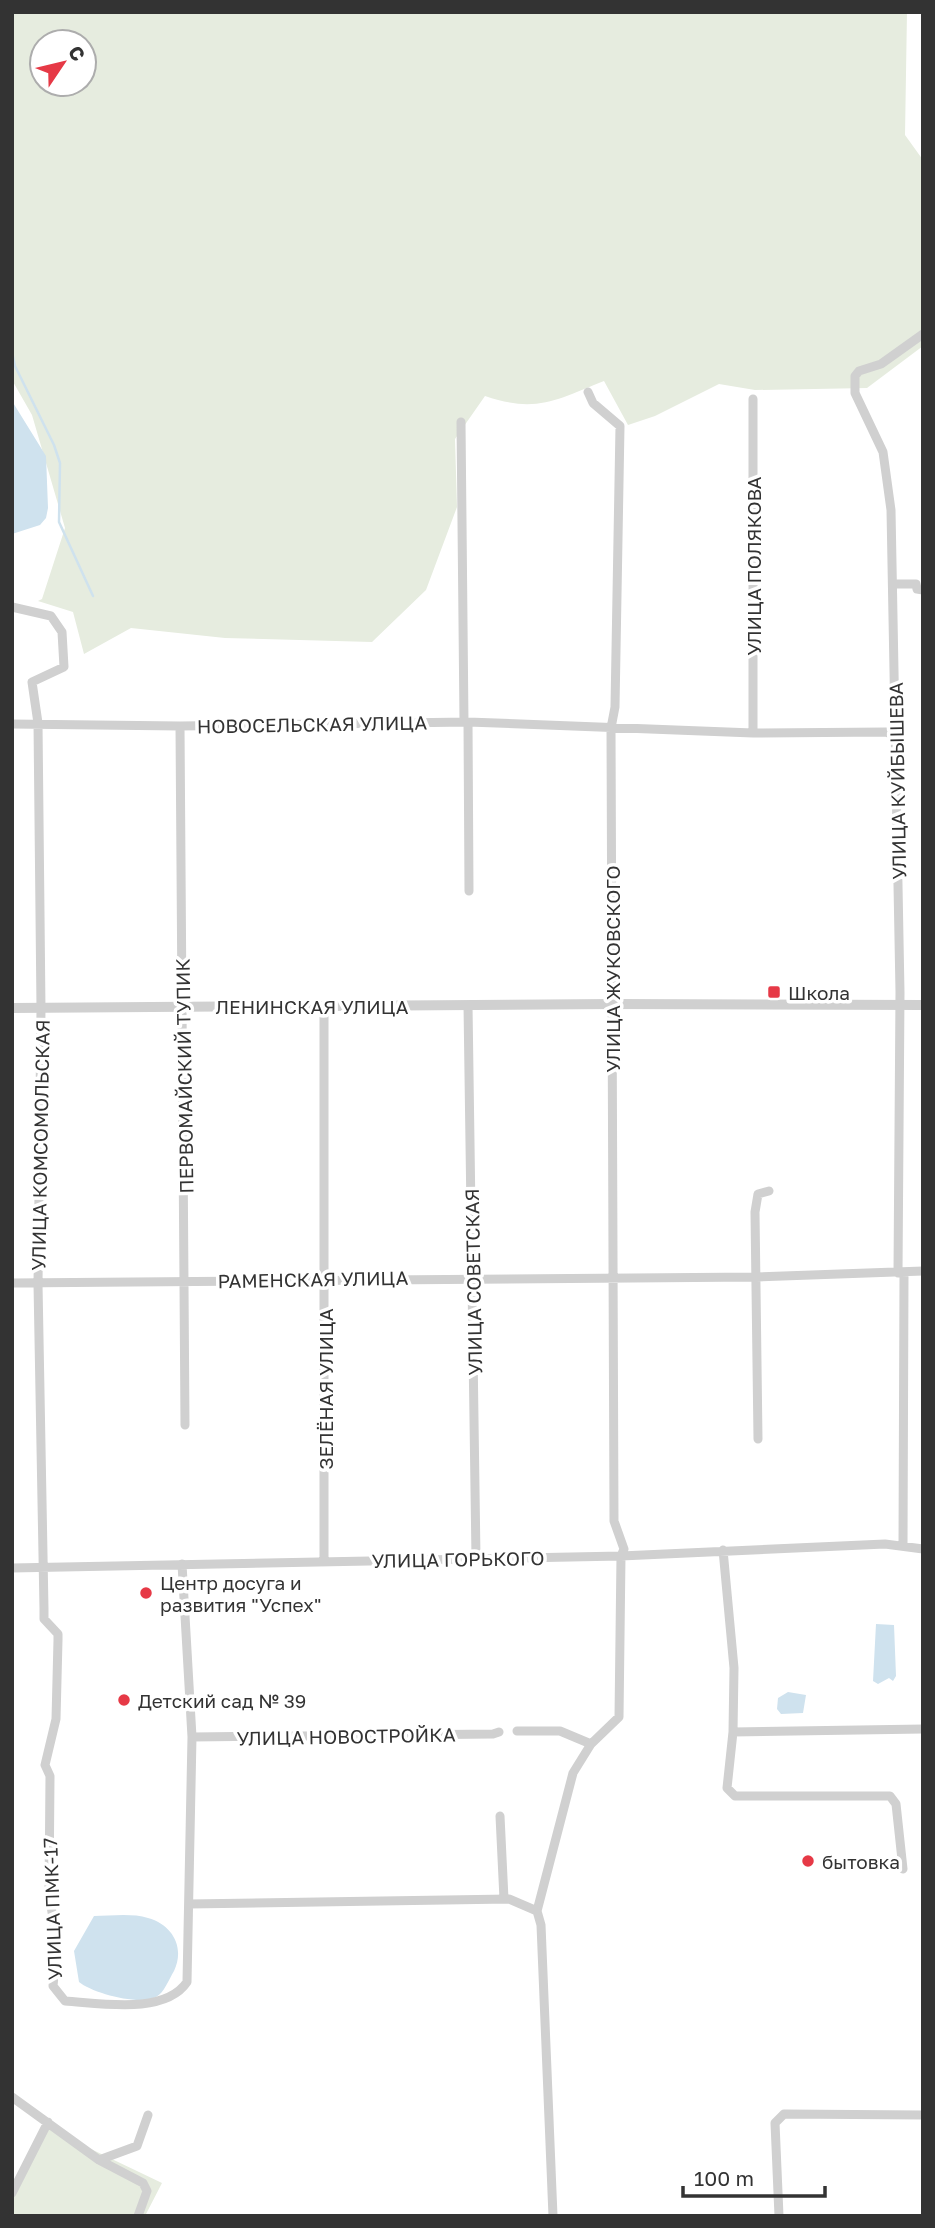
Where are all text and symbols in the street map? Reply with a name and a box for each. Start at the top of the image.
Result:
north arrow [28,28,98,98]
text: С [64,41,91,65]
street label: УЛИЦА ПОЛЯКОВА [742,476,765,656]
street label: УЛИЦА КУЙБЫШЕВА [884,682,910,880]
street label: НОВОСЕЛЬСКАЯ УЛИЦА [197,710,428,738]
street label: УЛИЦА ЖУКОВСКОГО [601,865,624,1073]
street label: ПЕРВОМАЙСКИЙ ТУПИК [170,958,198,1194]
place label: Школа [788,981,850,1004]
marker: Школа [766,984,782,1000]
street label: ЛЕНИНСКАЯ УЛИЦА [215,995,409,1018]
street label: УЛИЦА КОМСОМОЛЬСКАЯ [26,1019,54,1271]
street label: УЛИЦА СОВЕТСКАЯ [460,1188,486,1376]
street label: РАМЕНСКАЯ УЛИЦА [218,1266,409,1292]
street label: ЗЕЛЁНАЯ УЛИЦА [314,1308,337,1470]
street label: УЛИЦА ГОРЬКОГО [371,1546,545,1572]
place label: Центр досуга и развития "Успех" [160,1571,321,1616]
marker: Центр досуга и развития "Успех" [138,1585,154,1601]
place label: Детский сад № 39 [138,1689,306,1712]
marker: Детский сад № 39 [116,1692,132,1708]
street label: УЛИЦА НОВОСТРОЙКА [236,1723,456,1749]
street label: УЛИЦА ПМК-17 [38,1837,66,1981]
place label: бытовка [822,1850,900,1873]
marker: бытовка [800,1853,816,1869]
scale bar [683,2154,825,2198]
text: 100 m [694,2165,754,2191]

